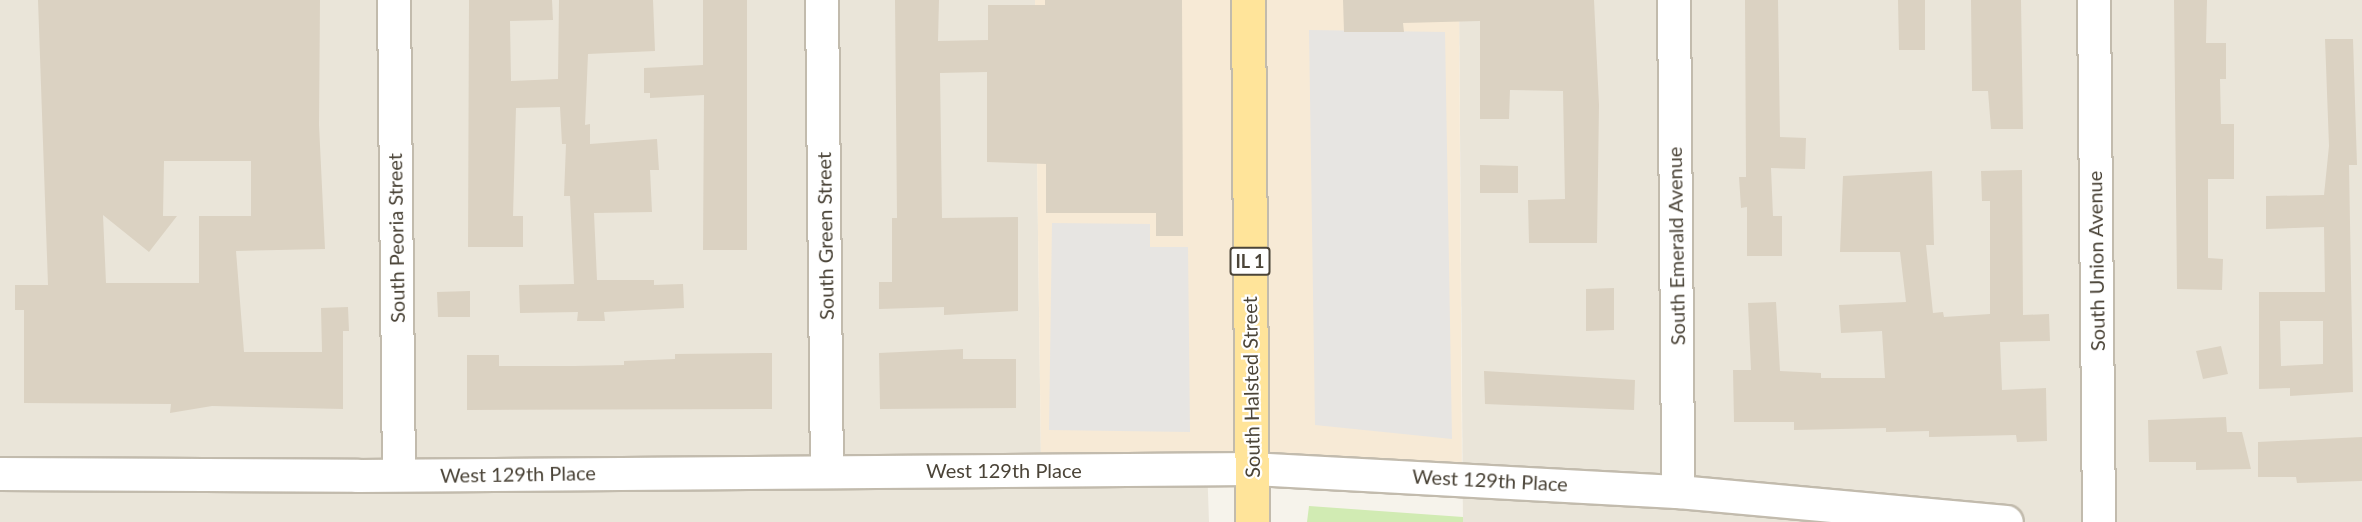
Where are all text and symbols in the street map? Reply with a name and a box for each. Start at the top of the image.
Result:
street label: South Emerald Avenue [1662,146,1690,346]
street label: South Green Street [812,152,838,320]
street label: South Peoria Street [383,153,409,323]
street label: South Union Avenue [2082,170,2110,352]
road number: IL 1 [1229,246,1271,276]
street label: South Halsted Street [1237,296,1265,478]
street label: West 129th Place [926,458,1082,482]
street label: West 129th Place [440,461,596,487]
street label: West 129th Place [1412,464,1568,496]

